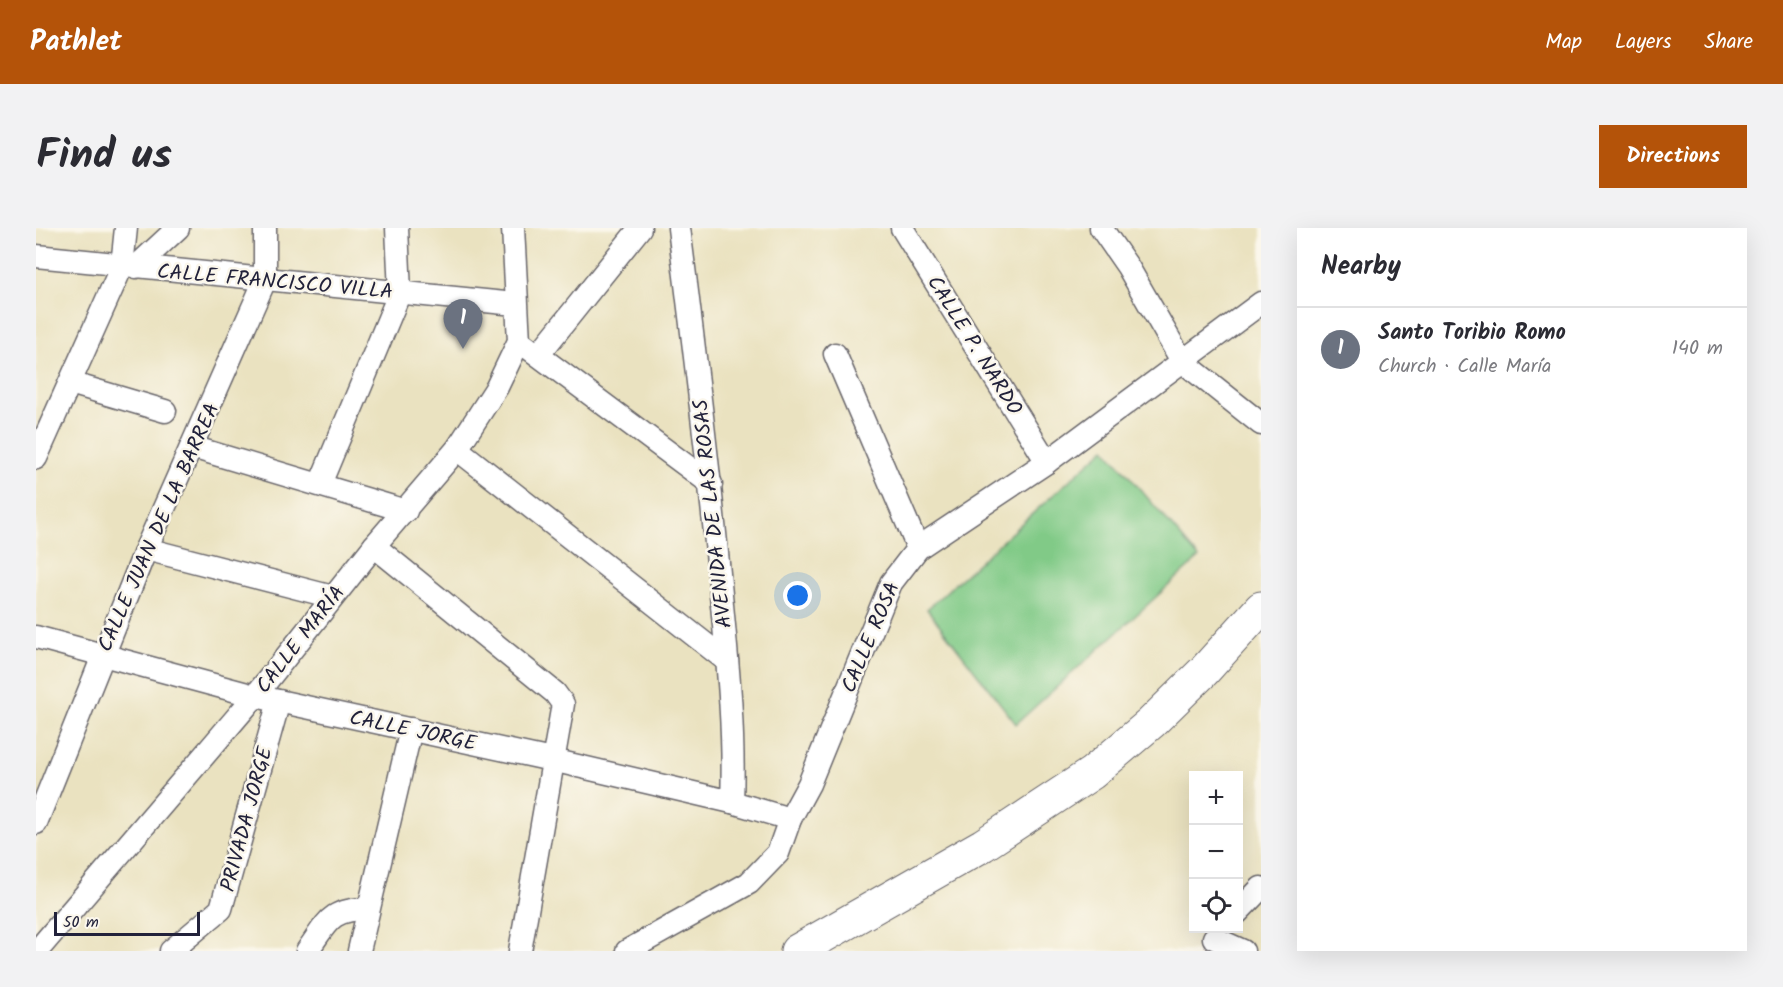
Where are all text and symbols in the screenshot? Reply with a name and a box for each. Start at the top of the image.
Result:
text: Pathlet [30,20,122,65]
text: Map [1545,26,1582,59]
text: Layers [1615,26,1671,59]
text: Share [1704,26,1753,59]
text: Find us [36,123,172,190]
button: Directions [1599,125,1747,188]
text: Nearby [1321,246,1401,288]
street label: CALLE FRANCISCO VILLA [156,256,394,309]
street label: CALLE P. NARDO [917,269,1030,422]
pin: 1 [444,300,482,349]
text: Santo Toribio Romo [1378,316,1566,351]
text: 1 [1337,333,1344,365]
text: 140 m [1672,333,1723,365]
text: Church · Calle María [1378,351,1551,383]
street label: CALLE JUAN DE LA BARREA [90,398,229,657]
street label: AVENIDA DE LAS ROSAS [685,398,742,630]
street label: CALLE ROSA [833,577,910,698]
street label: CALLE MARÍA [248,579,354,701]
your location [783,581,812,610]
street label: CALLE JORGE [346,702,480,761]
street label: PRIVADA JORGE [212,743,283,896]
map controls [1189,771,1243,933]
button: + [1189,771,1243,825]
button: − [1189,825,1243,879]
button: locate [1189,879,1243,933]
scale bar [54,909,200,936]
text: 50 m [63,910,99,935]

